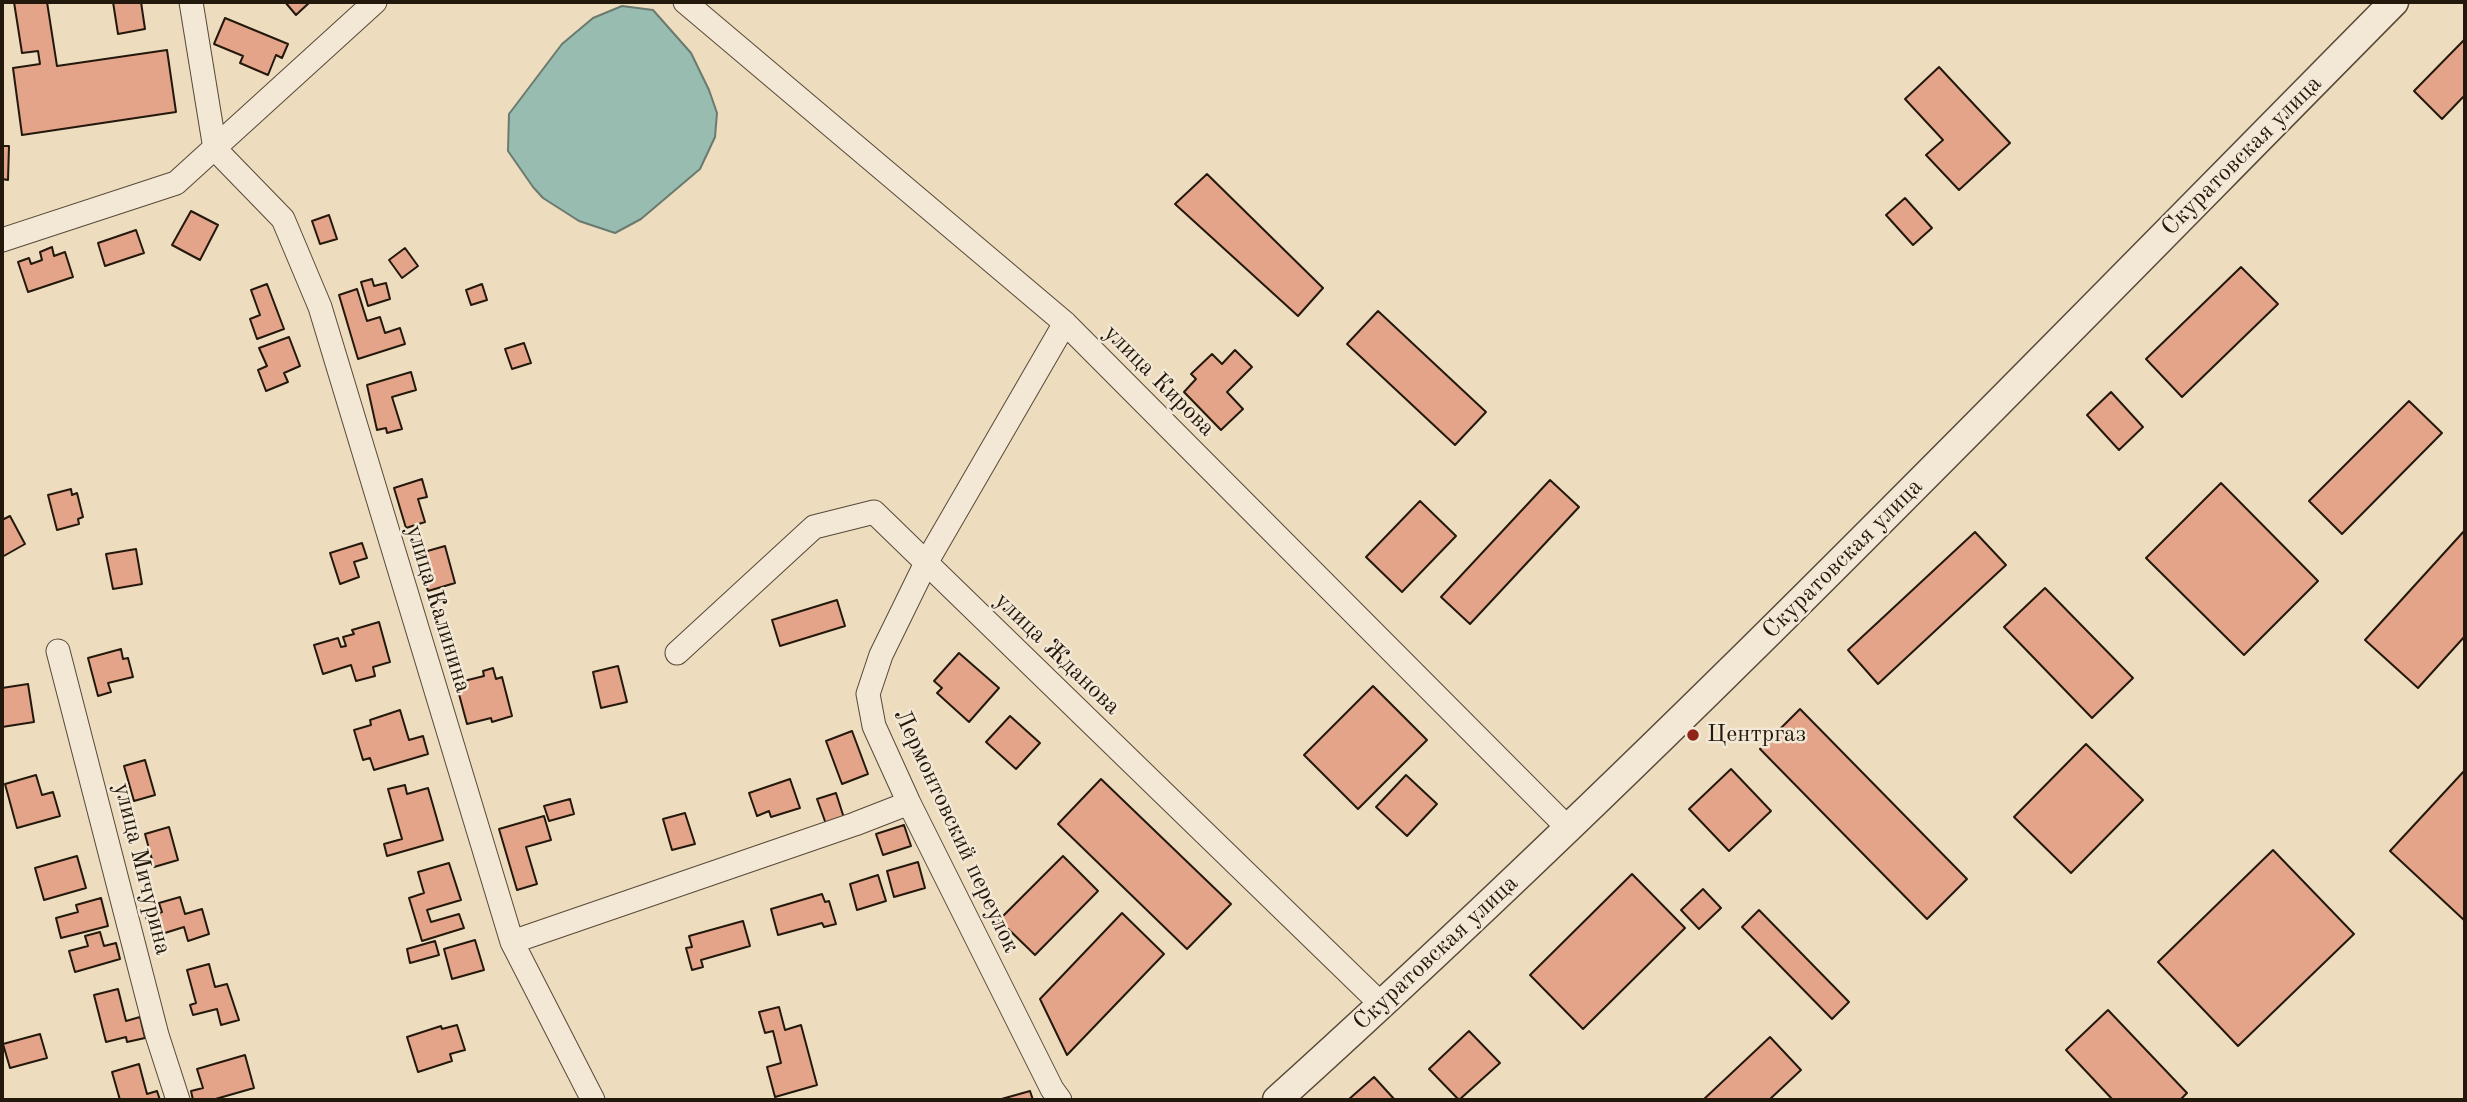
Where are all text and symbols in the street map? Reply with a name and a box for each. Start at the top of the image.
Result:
street label: Скуратовская улица [2156,70,2328,242]
street label: улица Кирова [1097,319,1221,443]
street label: Скуратовская улица [1757,473,1929,645]
street label: улица Калинина [399,522,477,696]
street label: улица Жданова [988,587,1126,721]
street label: Лермонтовский переулок [887,704,1025,958]
place label: Центргаз [1707,721,1806,749]
marker: Центргаз [1685,727,1701,743]
street label: улица Мичурина [107,780,177,958]
street label: Скуратовская улица [1348,869,1524,1037]

